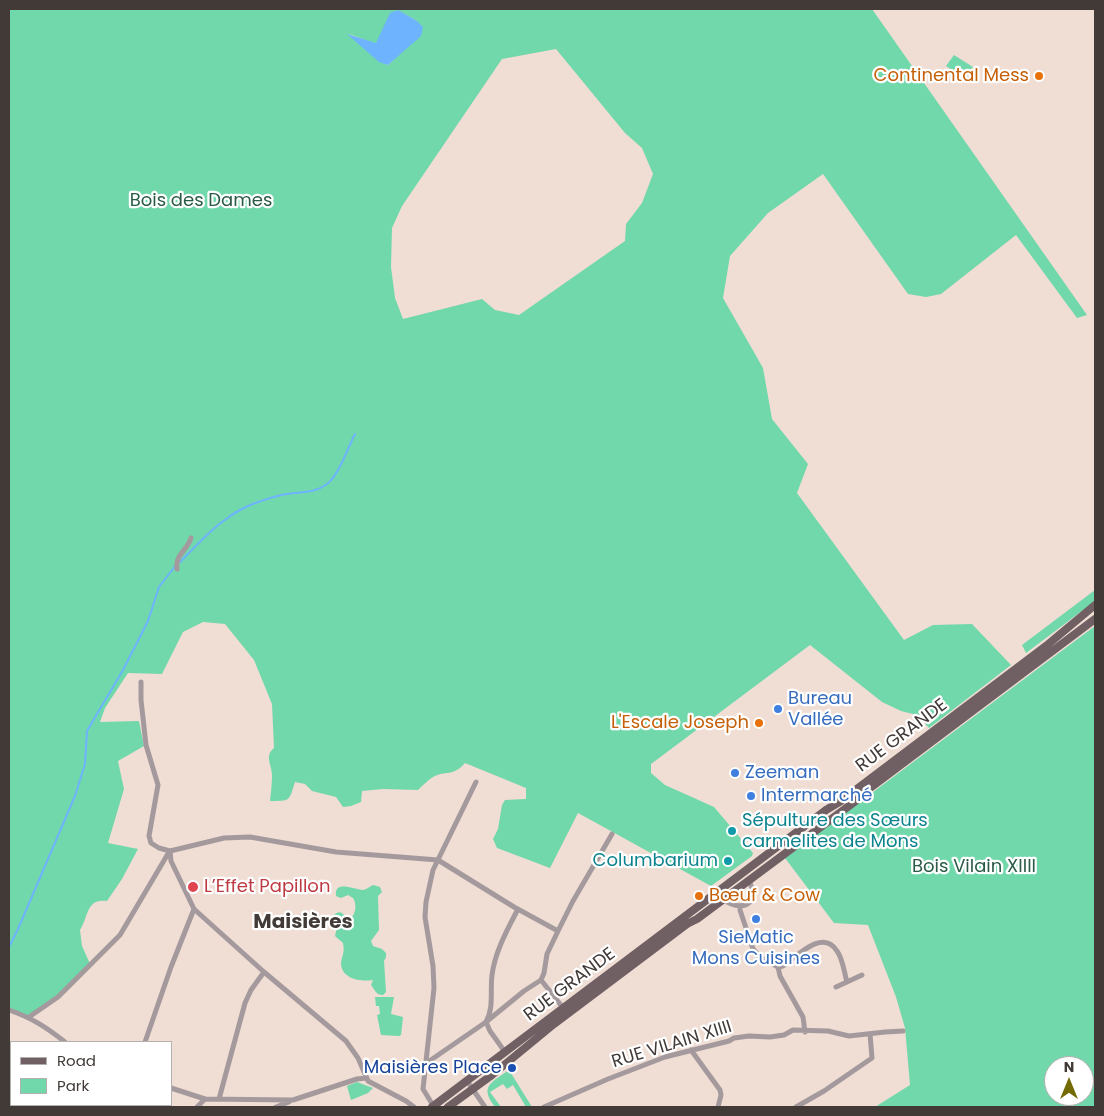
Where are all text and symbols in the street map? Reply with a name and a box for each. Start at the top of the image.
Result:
place label: Continental Mess [873,65,1029,87]
marker: Continental Mess [1033,70,1045,82]
park label: Bois des Dames [130,190,272,212]
place label: Bureau Vallée [788,688,852,731]
street label: RUE GRANDE [852,695,952,777]
marker: Bureau Vallée [772,703,784,715]
place label: L'Escale Joseph [611,712,749,734]
marker: L'Escale Joseph [753,717,765,729]
place label: Zeeman [745,762,819,784]
marker: Zeeman [729,767,741,779]
place label: Intermarché [761,785,872,807]
marker: Intermarché [745,790,757,802]
place label: Sépulture des Sœurs carmelites de Mons [742,810,928,852]
marker: Sépulture des Sœurs carmelites de Mons [726,825,738,837]
place label: Columbarium [593,850,718,872]
marker: Columbarium [722,855,734,867]
park label: Bois Vilain XIIII [912,856,1036,878]
place label: L’Effet Papillon [204,876,330,898]
marker: L’Effet Papillon [186,880,200,894]
place label: Bœuf & Cow [709,885,820,907]
marker: Bœuf & Cow [693,890,705,902]
district label: Maisières [253,911,353,935]
marker: SieMatic Mons Cuisines [750,913,762,925]
place label: SieMatic Mons Cuisines [692,927,820,970]
street label: RUE GRANDE [520,944,620,1026]
street label: RUE VILAIN XIIII [609,1016,735,1074]
legend [10,1041,172,1106]
text: Road [57,1050,96,1071]
north arrow [1044,1056,1094,1106]
place label: Maisières Place [364,1057,502,1079]
text: N [1064,1057,1074,1077]
marker: Maisières Place [506,1062,518,1074]
text: Park [57,1075,89,1096]

